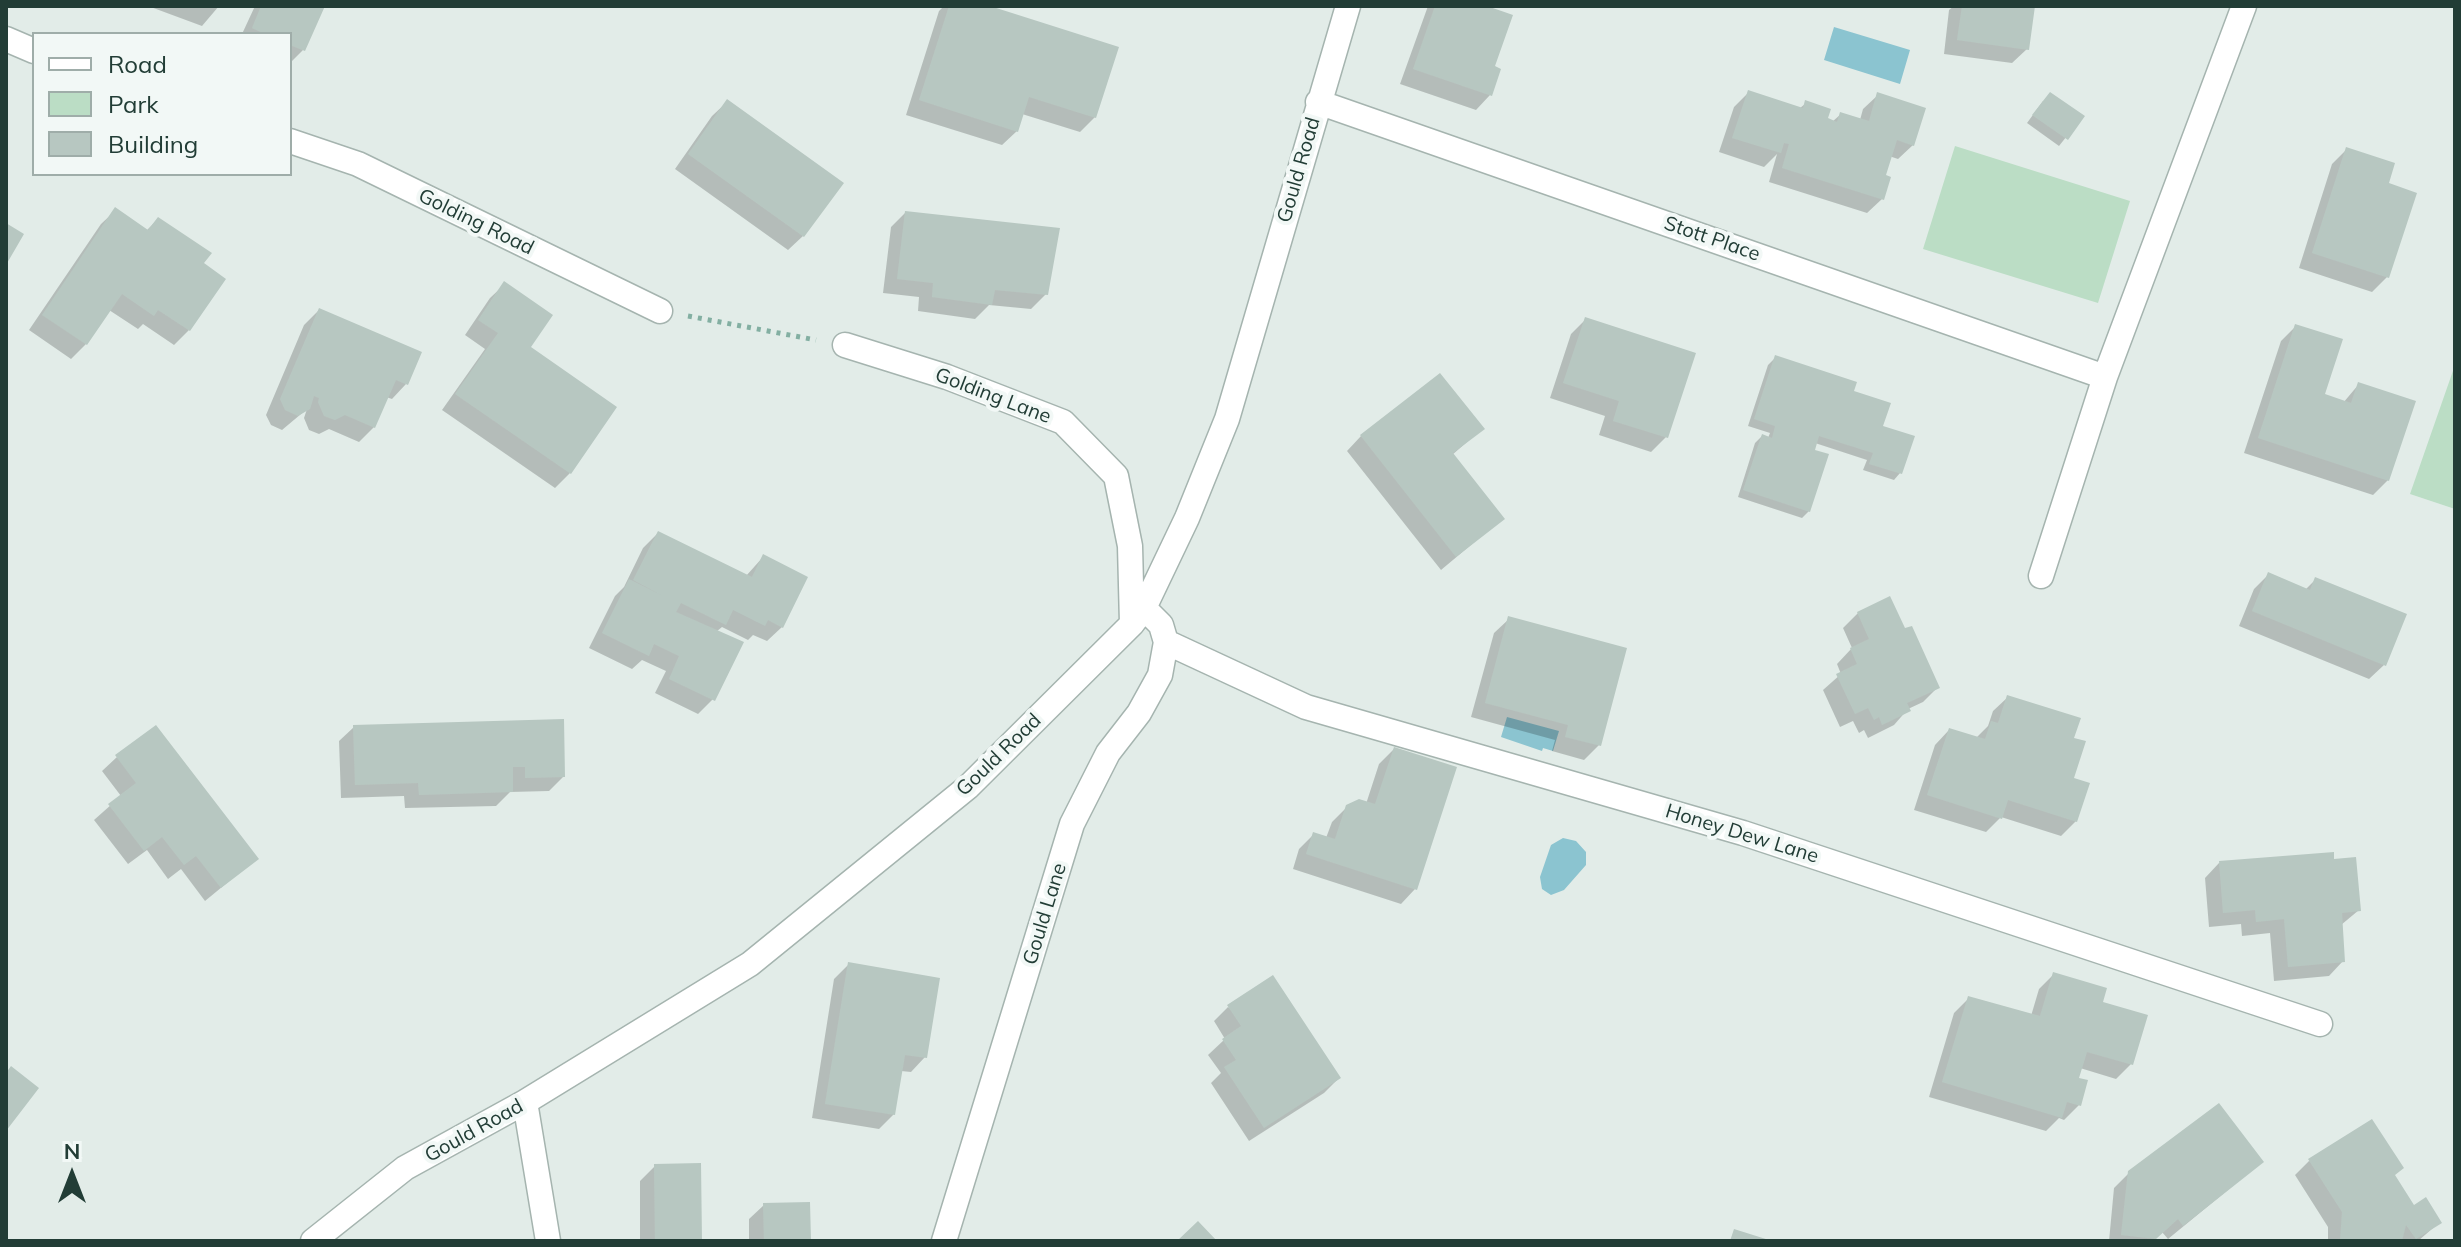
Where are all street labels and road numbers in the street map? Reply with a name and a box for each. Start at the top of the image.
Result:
street label: Gould Road [1272,114,1326,226]
street label: Golding Road [414,184,538,260]
street label: Stott Place [1661,211,1763,267]
street label: Golding Lane [932,363,1054,429]
street label: Gould Road [952,709,1046,801]
street label: Honey Dew Lane [1663,799,1821,869]
street label: Gould Lane [1018,860,1072,968]
street label: Gould Road [421,1094,527,1168]

